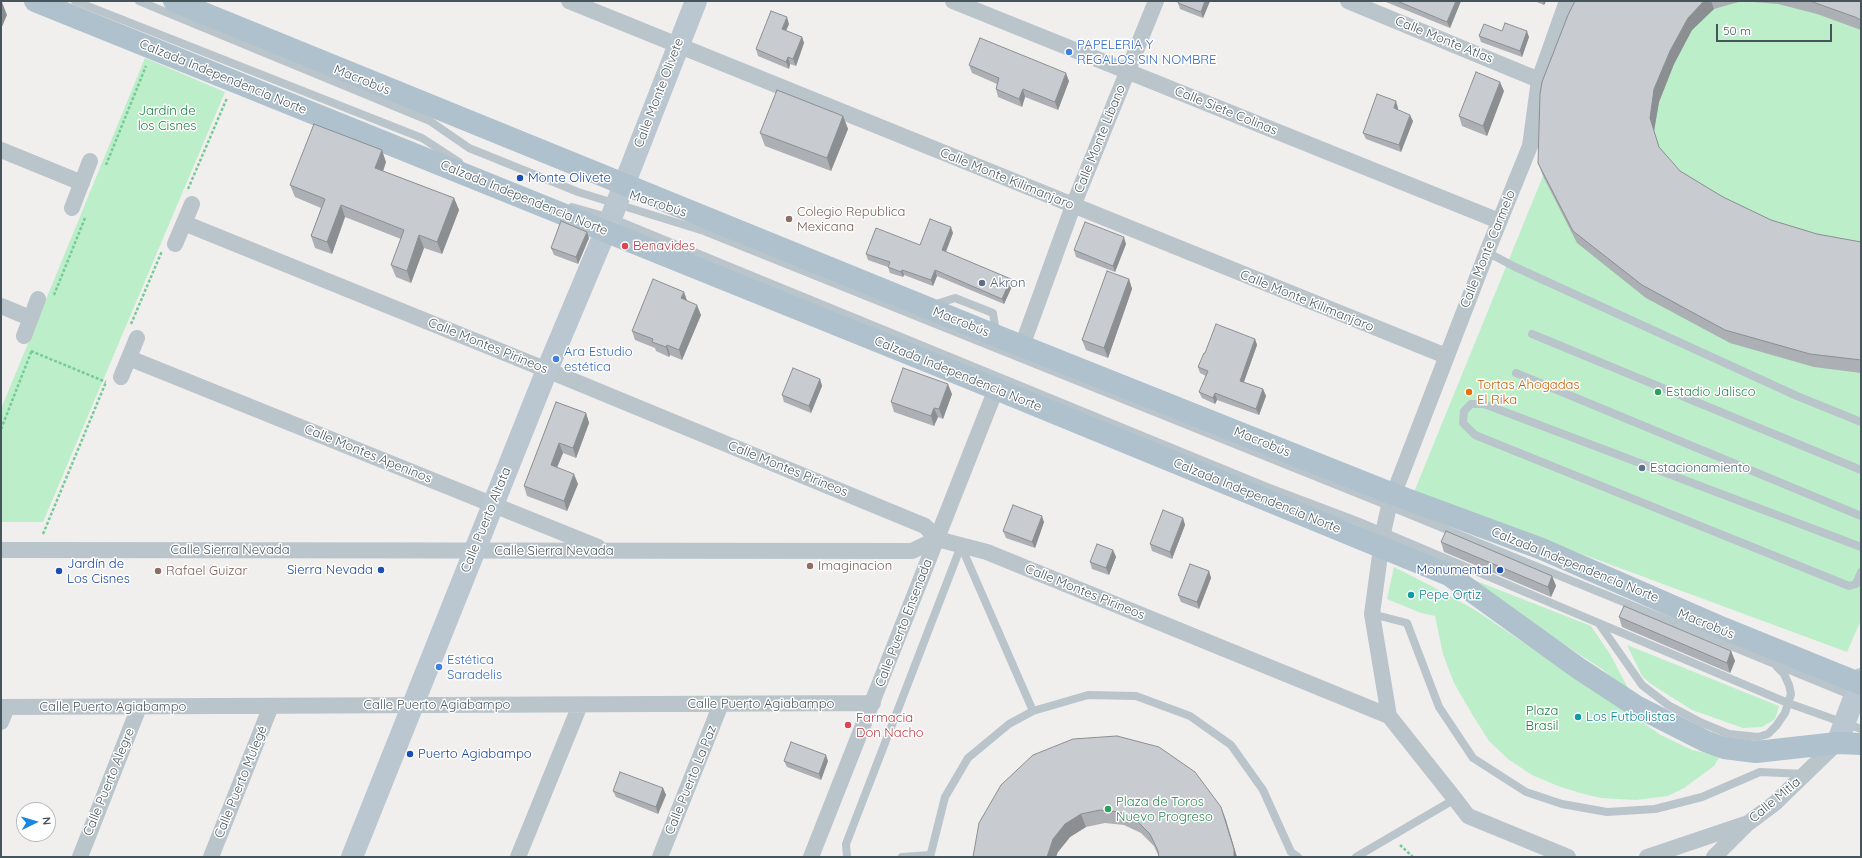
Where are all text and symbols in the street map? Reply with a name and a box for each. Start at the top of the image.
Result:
street label: Calle Monte Atlas [1393,13,1495,67]
scale bar [1718,16,1834,42]
text: 50 m [1723,23,1751,38]
street label: Calzada Independencia Norte [137,36,309,118]
street label: Calle Monte Olivete [631,36,687,150]
place label: PAPELERIA Y REGALOS SIN NOMBRE [1077,37,1216,68]
marker: PAPELERIA Y REGALOS SIN NOMBRE [1064,47,1074,57]
street label: Macrobús [332,62,392,98]
street label: Calle Monte Líbano [1071,83,1129,195]
street label: Calle Siete Colinas [1172,83,1280,139]
park label: Jardín de los Cisnes [138,103,196,134]
street label: Calle Monte Kilimanjaro [938,145,1076,213]
street label: Calzada Independencia Norte [438,157,610,239]
place label: Monte Olivete [528,170,611,186]
marker: Monte Olivete [515,173,525,183]
street label: Macrobús [627,187,689,221]
street label: Calle Monte Carmelo [1457,188,1519,310]
place label: Colegio Republica Mexicana [797,204,905,235]
marker: Colegio Republica Mexicana [784,214,794,224]
place label: Benavides [633,238,695,254]
marker: Benavides [620,241,630,251]
street label: Calle Monte Kilimanjaro [1238,267,1376,335]
place label: Akron [990,275,1025,291]
marker: Akron [977,278,987,288]
street label: Macrobús [931,304,991,340]
street label: Calle Montes Pirineos [426,315,550,377]
street label: Calzada Independencia Norte [872,333,1044,415]
place label: Ara Estudio estética [564,344,632,375]
marker: Ara Estudio estética [551,354,561,364]
place label: Tortas Ahogadas El Rika [1477,377,1580,408]
place label: Estadio Jalisco [1666,384,1756,400]
marker: Tortas Ahogadas El Rika [1464,387,1474,397]
marker: Estadio Jalisco [1653,387,1663,397]
street label: Calle Montes Apeninos [302,421,434,487]
street label: Macrobús [1232,424,1292,460]
street label: Calle Montes Pirineos [726,438,850,500]
street label: Calzada Independencia Norte [1171,455,1343,537]
place label: Estacionamiento [1650,460,1750,476]
marker: Estacionamiento [1637,463,1647,473]
street label: Calle Puerto Altata [458,465,514,575]
street label: Calzada Independencia Norte [1489,524,1661,606]
street label: Calle Sierra Nevada [170,542,290,558]
street label: Calle Sierra Nevada [494,543,614,559]
place label: Jardín de Los Cisnes [67,556,130,587]
street label: Calle Puerto Ensenada [872,557,936,689]
place label: Imaginacion [818,558,892,574]
marker: Imaginacion [805,561,815,571]
street label: Calle Montes Pirineos [1023,561,1147,623]
place label: Sierra Nevada [287,562,373,578]
place label: Monumental [1416,562,1492,578]
place label: Rafael Guizar [166,563,247,579]
marker: Sierra Nevada [376,565,386,575]
marker: Monumental [1495,565,1505,575]
marker: Jardín de Los Cisnes [54,566,64,576]
marker: Rafael Guizar [153,566,163,576]
place label: Pepe Ortiz [1419,587,1481,603]
marker: Pepe Ortiz [1406,590,1416,600]
street label: Macrobús [1676,606,1736,642]
place label: Estética Saradelis [447,652,502,683]
marker: Estética Saradelis [434,662,444,672]
street label: Calle Puerto Agiabampo [688,696,834,712]
street label: Calle Puerto Agiabampo [364,697,510,713]
street label: Calle Puerto Agiabampo [40,699,186,715]
park label: Plaza Brasil [1525,703,1559,734]
place label: Los Futbolistas [1586,709,1675,725]
place label: Farmacia Don Nacho [856,710,924,741]
marker: Los Futbolistas [1573,712,1583,722]
marker: Farmacia Don Nacho [843,720,853,730]
street label: Calle Puerto La Paz [662,723,720,837]
street label: Calle Puerto Mulegé [211,724,271,840]
street label: Calle Puerto Alegre [80,726,138,838]
place label: Puerto Agiabampo [418,746,532,762]
marker: Puerto Agiabampo [405,749,415,759]
street label: Calle Mitla [1746,774,1804,826]
place label: Plaza de Toros Nuevo Progreso [1116,794,1213,825]
north arrow [16,802,56,842]
marker: Plaza de Toros Nuevo Progreso [1103,804,1113,814]
text: N [40,816,54,826]

